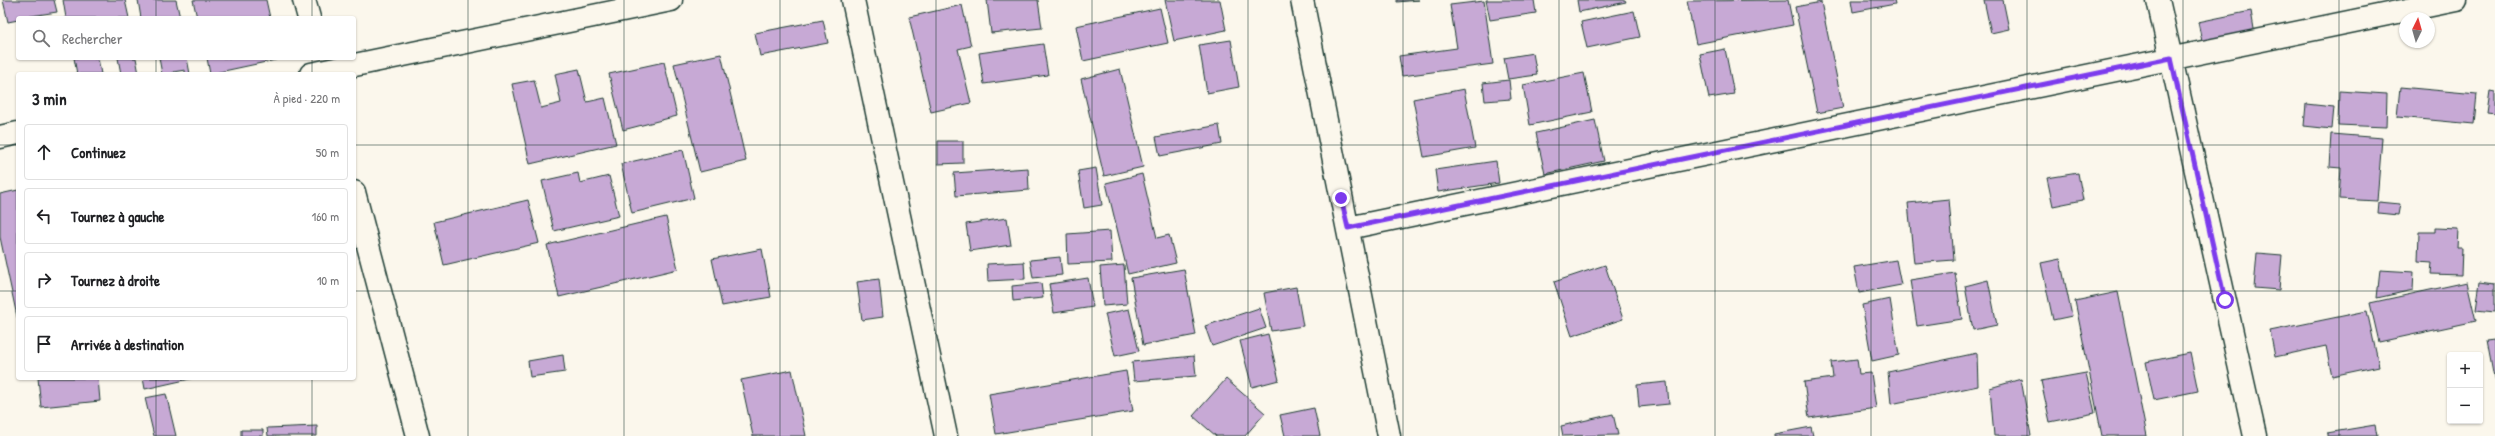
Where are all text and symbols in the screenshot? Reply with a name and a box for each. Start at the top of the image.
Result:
north arrow [2399,12,2435,48]
search box [16,16,356,60]
icon: search [30,27,52,49]
text: Rechercher [62,28,123,49]
text: 3 min [32,87,67,110]
text: À pied · 220 m [274,89,340,107]
icon: ahead [33,141,55,163]
text: Continuez [71,142,126,163]
text: 50 m [316,143,339,161]
route end [1332,189,1350,207]
icon: left [33,205,55,227]
text: Tournez à gauche [71,206,164,227]
text: 160 m [311,207,339,225]
icon: right [33,269,55,291]
text: Tournez à droite [71,270,160,291]
text: 10 m [317,271,339,289]
route start [2216,291,2234,309]
icon: arrive [33,333,55,355]
text: Arrivée à destination [71,334,184,355]
map controls [2447,352,2483,424]
button: + [2447,352,2483,388]
button: − [2447,388,2483,424]

